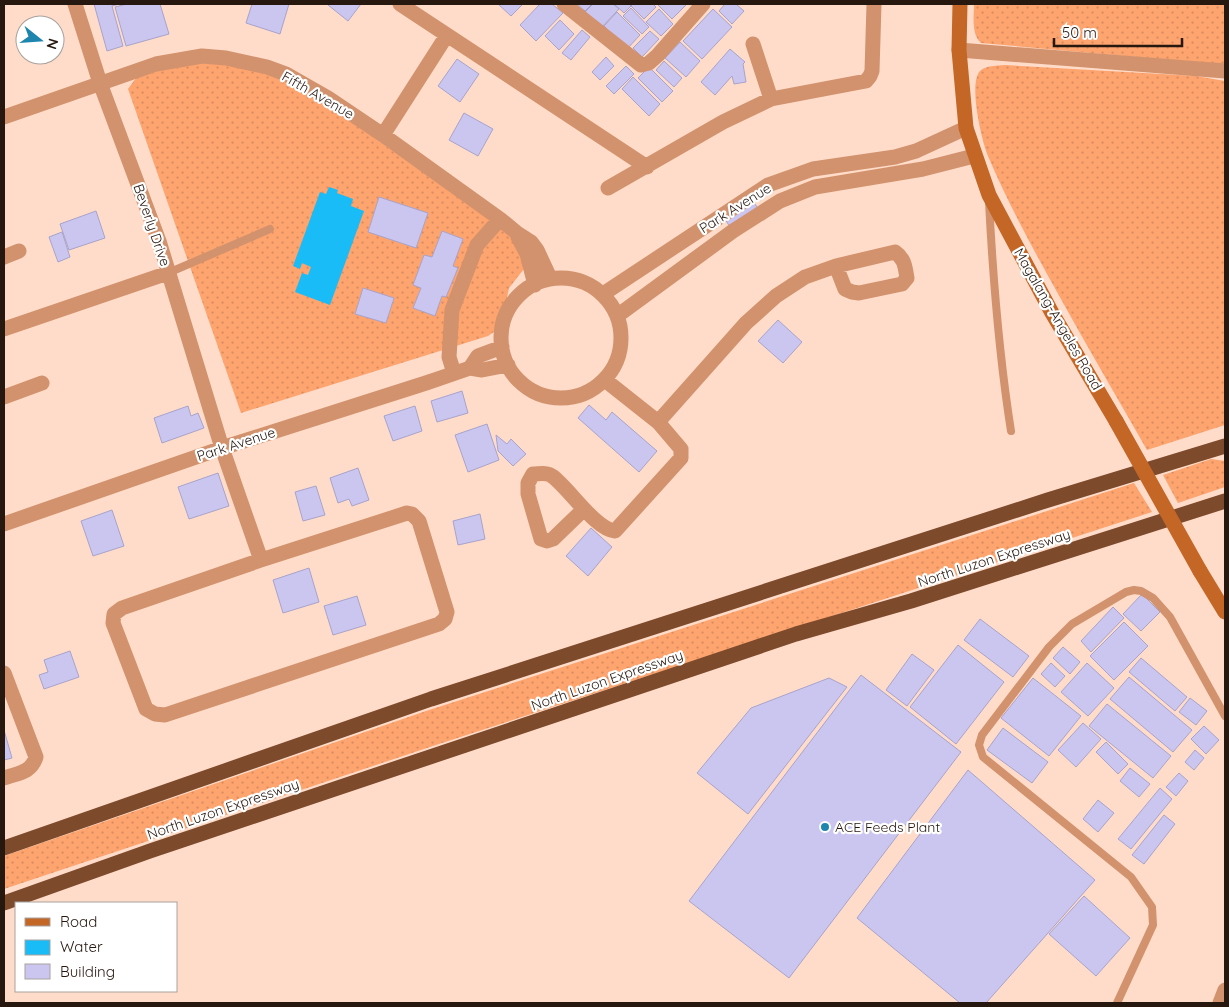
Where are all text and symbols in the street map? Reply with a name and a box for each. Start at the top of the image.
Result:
north arrow [15,15,65,65]
scale bar [1054,15,1182,47]
text: 50 m [1062,23,1097,42]
text: N [42,36,63,51]
street label: Fifth Avenue [279,67,357,123]
street label: Park Avenue [696,179,774,237]
street label: Beverly Drive [129,181,175,269]
street label: Magalang-Angeles Road [1010,245,1106,393]
street label: Park Avenue [195,423,278,465]
street label: North Luzon Expressway [915,525,1073,591]
street label: North Luzon Expressway [529,646,685,714]
street label: North Luzon Expressway [145,775,301,843]
place label: ACE Feeds Plant [835,818,940,836]
marker: ACE Feeds Plant [819,821,831,833]
legend [15,902,178,992]
text: Road [60,912,97,931]
text: Water [60,937,103,956]
text: Building [60,962,115,981]

